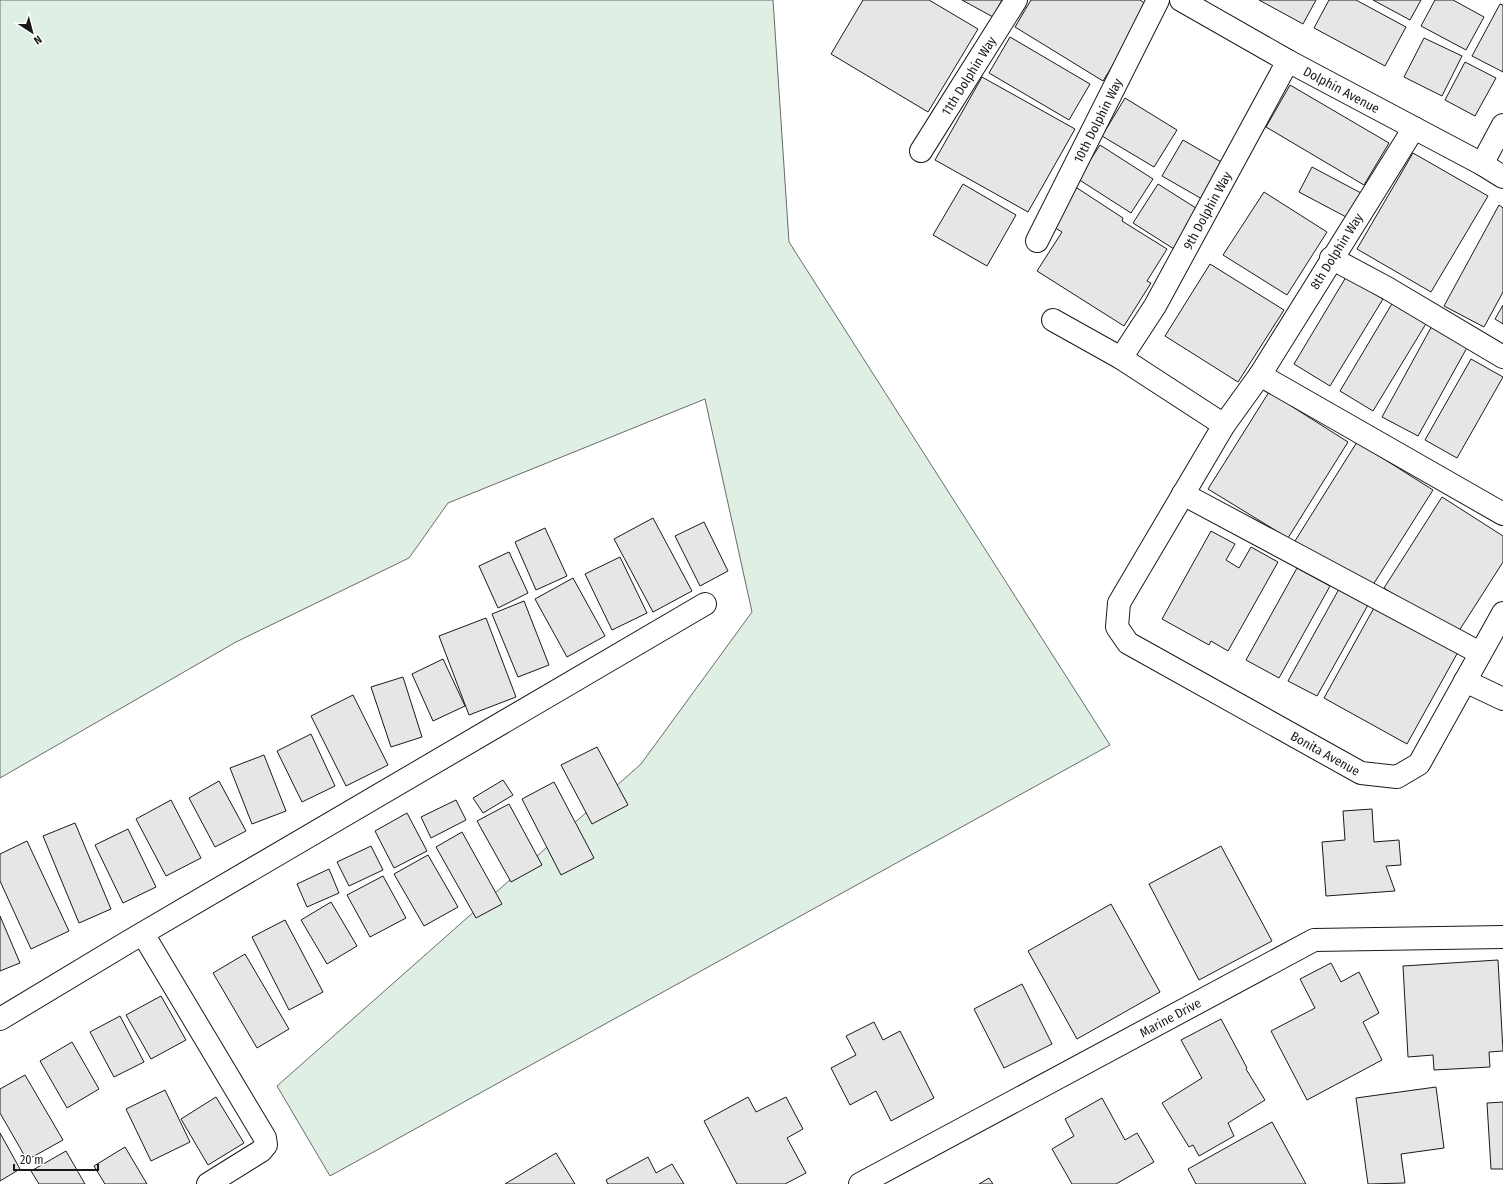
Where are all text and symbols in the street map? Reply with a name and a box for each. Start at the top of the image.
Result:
north arrow [12,12,52,52]
text: N [31,32,44,47]
street label: 11th Dolphin Way [938,34,999,118]
street label: Dolphin Avenue [1301,64,1382,116]
street label: 10th Dolphin Way [1071,76,1126,165]
street label: 9th Dolphin Way [1180,169,1235,252]
street label: 8th Dolphin Way [1307,210,1366,292]
street label: Bonita Avenue [1288,728,1362,779]
street label: Marine Drive [1137,995,1204,1040]
scale bar [14,1146,98,1172]
text: 20 m [20,1153,44,1167]

